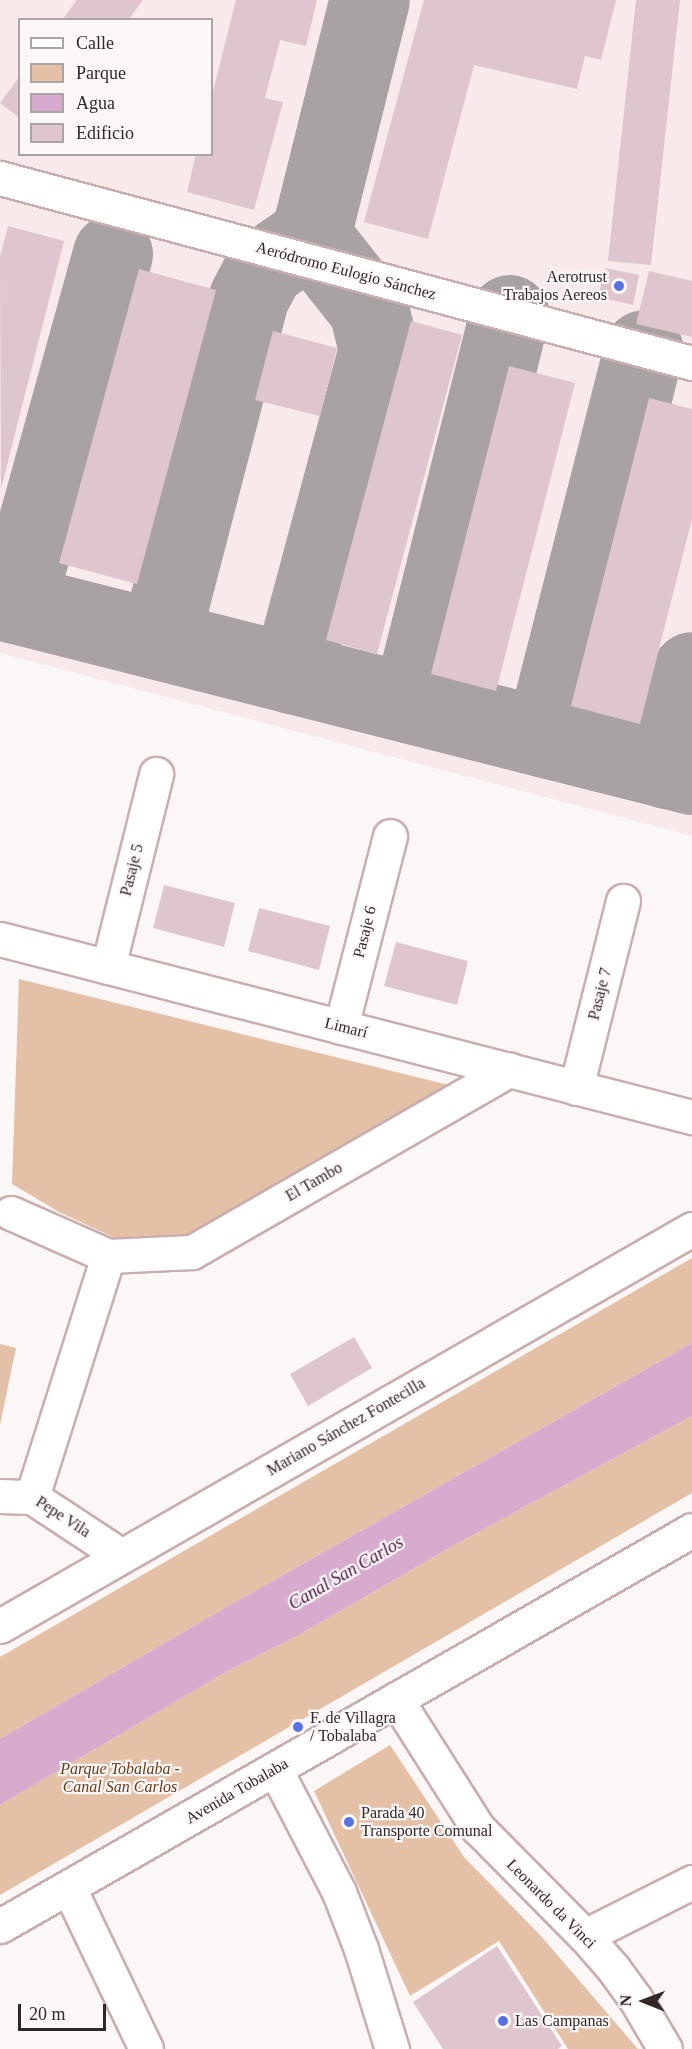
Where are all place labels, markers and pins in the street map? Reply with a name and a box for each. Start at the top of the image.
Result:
place label: Aerotrust Trabajos Aereos [502,267,607,305]
marker: Aerotrust Trabajos Aereos [612,279,626,293]
place label: F. de Villagra / Tobalaba [310,1708,396,1746]
marker: F. de Villagra / Tobalaba [291,1720,305,1734]
place label: Parada 40 Transporte Comunal [361,1803,492,1841]
marker: Parada 40 Transporte Comunal [342,1815,356,1829]
place label: Las Campanas [515,2011,609,2031]
marker: Las Campanas [496,2014,510,2028]

